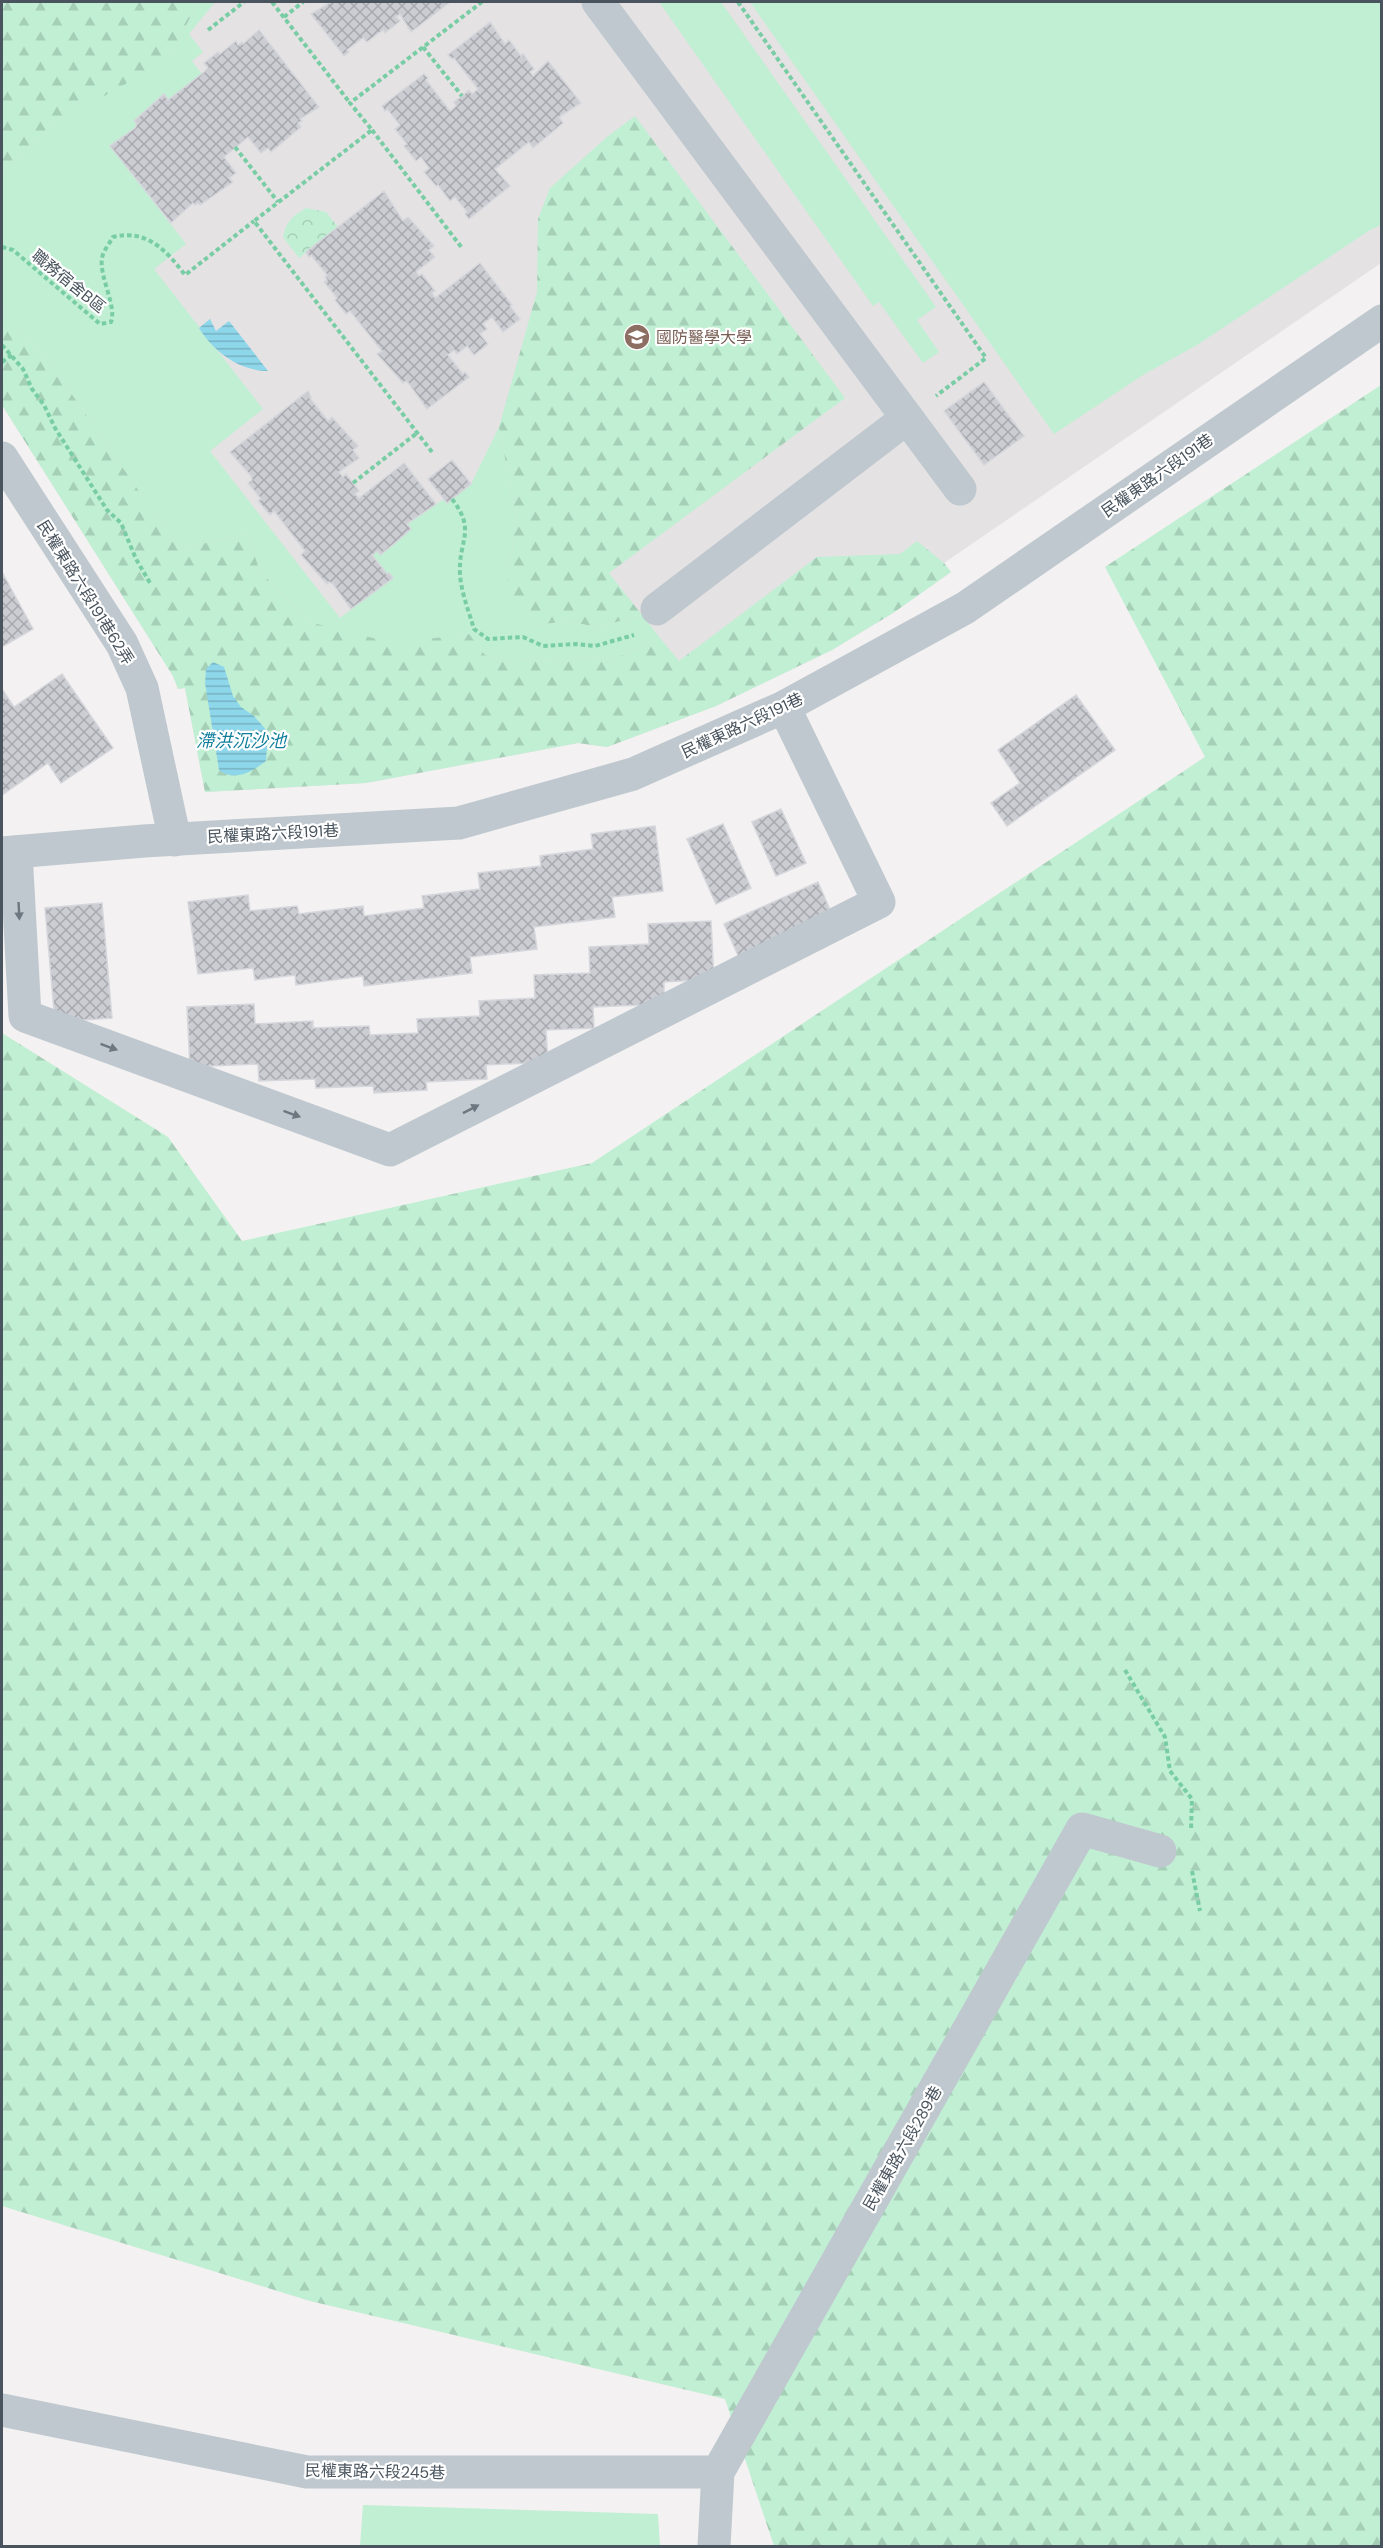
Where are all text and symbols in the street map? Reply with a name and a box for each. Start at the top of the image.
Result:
street label: 職務宿舍B區 [27,245,110,318]
school or university icon: 國防醫學大學 [622,322,652,352]
place label: 國防醫學大學 [656,327,752,348]
street label: 民權東路六段191巷 [1097,429,1217,522]
street label: 民權東路六段191巷62弄 [33,516,139,668]
street label: 民權東路六段191巷 [678,688,806,763]
water label: 滯洪沉沙池 [196,729,288,753]
street label: 民權東路六段191巷 [207,820,339,847]
one-way arrow [14,901,24,920]
one-way arrow [100,1042,118,1052]
one-way arrow [462,1104,479,1114]
one-way arrow [283,1110,301,1119]
street label: 民權東路六段289巷 [858,2082,947,2214]
street label: 民權東路六段245巷 [305,2460,445,2483]

